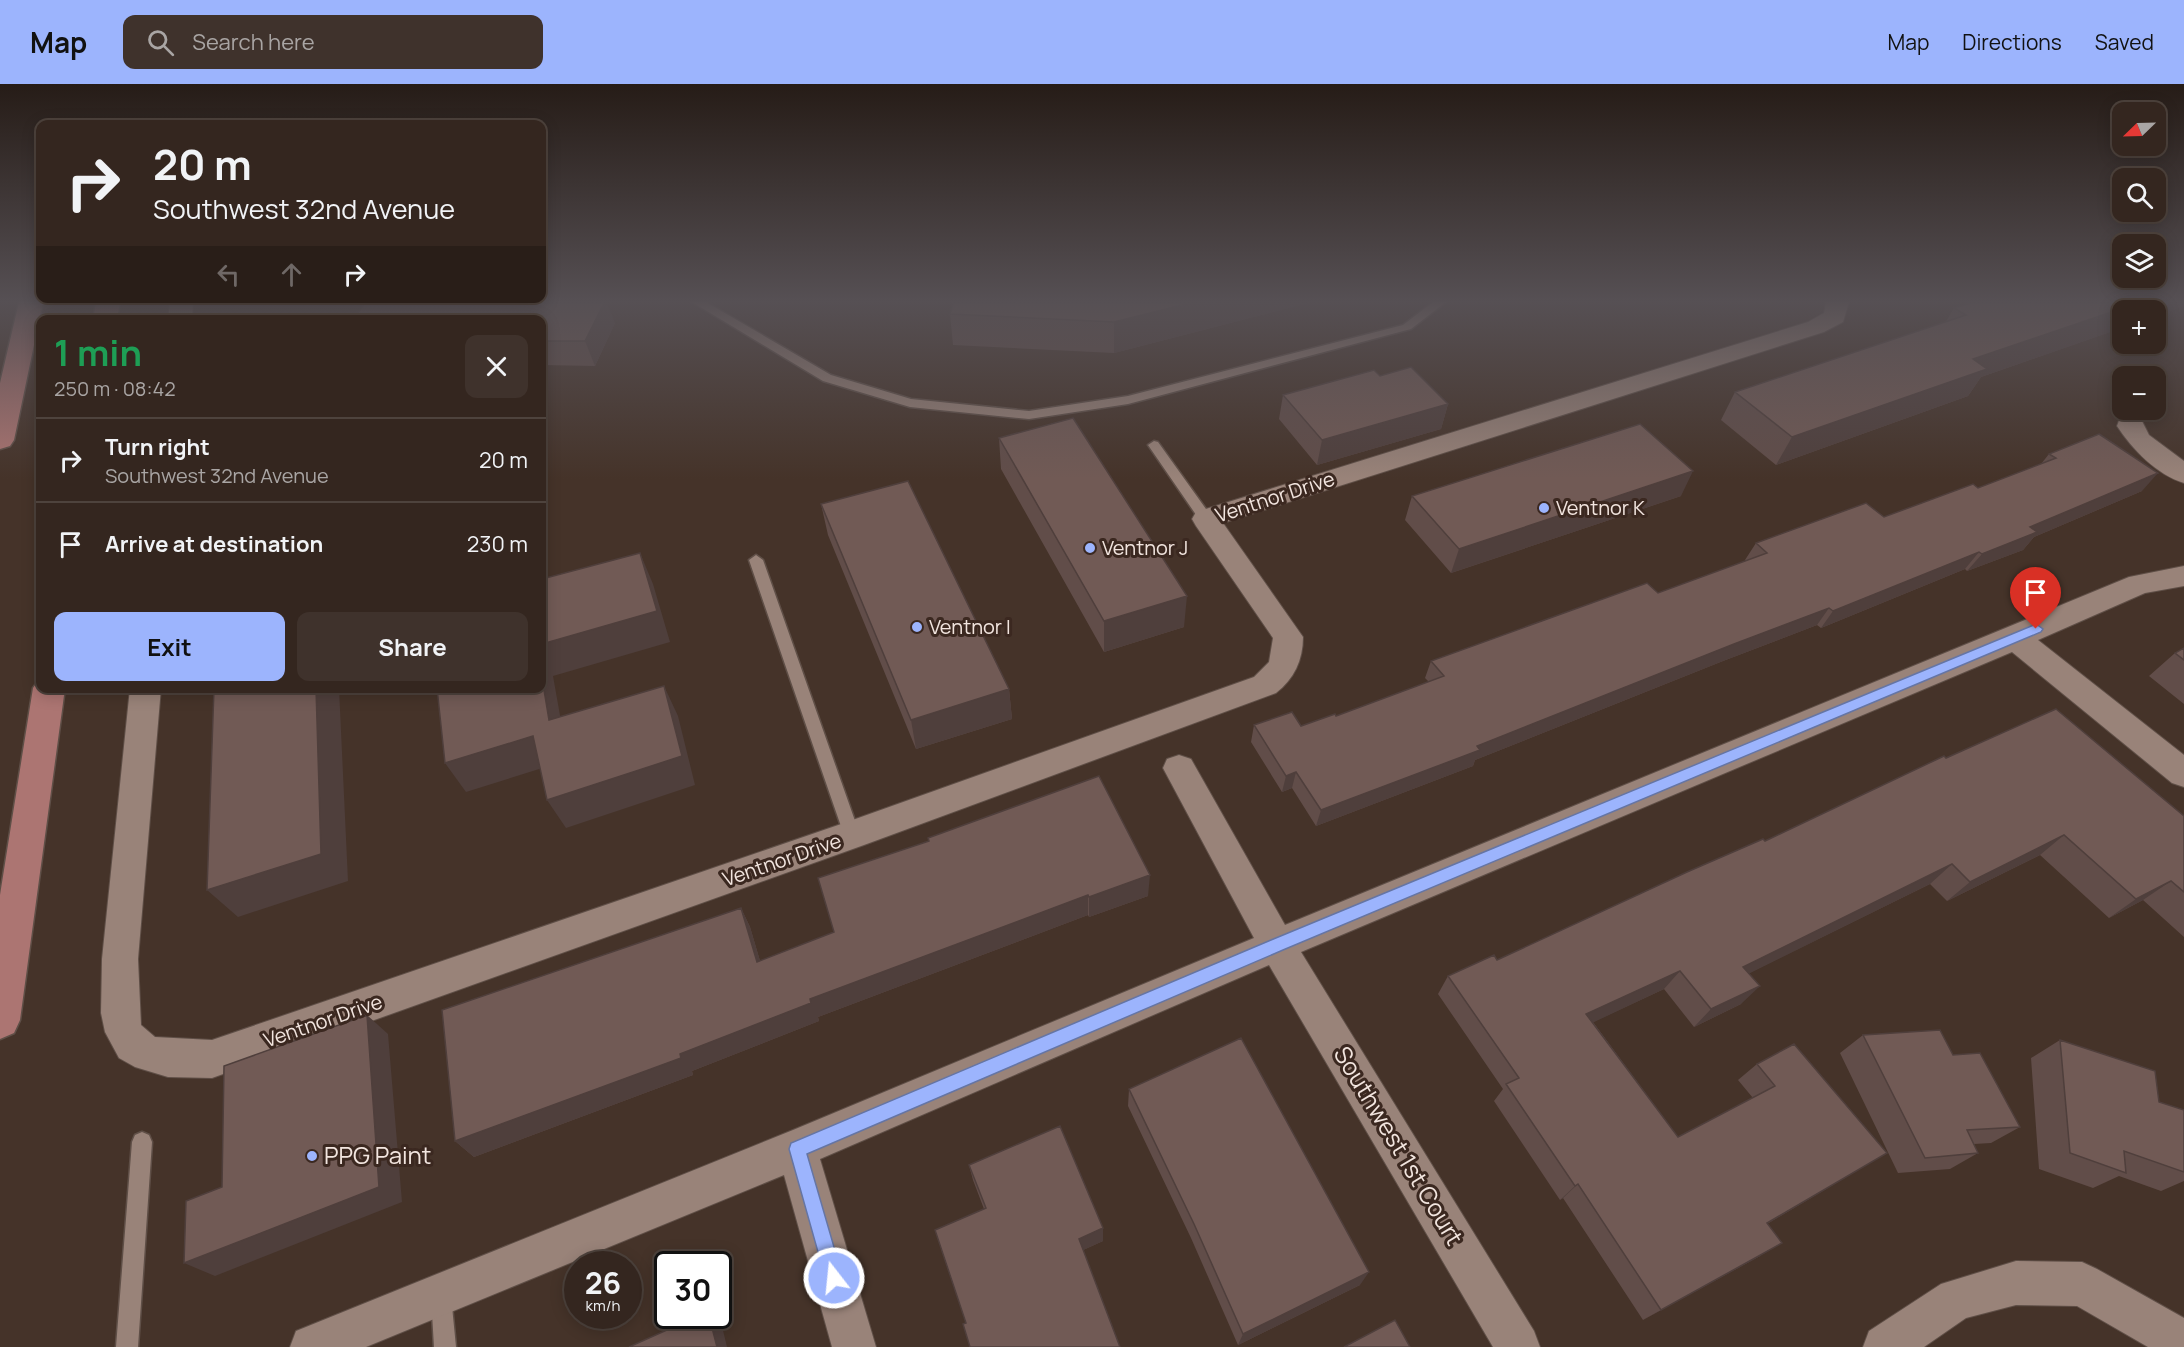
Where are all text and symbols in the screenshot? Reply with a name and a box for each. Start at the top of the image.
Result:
search box [123,15,543,69]
text: Map [30,23,87,61]
icon: search [144,26,177,59]
text: Search here [192,27,315,57]
text: Map [1888,28,1929,56]
text: Directions [1962,28,2062,56]
text: Saved [2095,28,2154,56]
north arrow [2112,102,2166,156]
map controls [2112,102,2166,420]
text: 20 m [153,135,252,193]
icon: right [54,144,132,222]
button: search [2112,168,2166,222]
text: Southwest 32nd Avenue [153,190,455,227]
button: layers [2112,234,2166,288]
icon: left [212,258,245,291]
icon: ahead [275,258,308,291]
icon: right [338,258,371,291]
button: + [2112,300,2166,354]
text: 1 min [54,328,142,377]
button: close [465,335,528,398]
button: − [2112,366,2166,420]
text: 250 m · 08:42 [54,375,176,402]
text: Turn right [105,432,210,462]
icon: right [54,444,87,477]
text: 20 m [479,445,528,475]
text: Southwest 32nd Avenue [105,462,329,489]
street label: Ventnor Drive [1212,465,1338,528]
place label: Ventnor K [1556,494,1645,521]
marker: Ventnor K [1537,501,1551,515]
icon: arrive [54,528,87,561]
text: Arrive at destination [105,529,323,559]
text: 230 m [467,529,528,559]
place label: Ventnor J [1102,534,1188,561]
marker: Ventnor J [1083,541,1097,555]
pin [2010,567,2061,629]
icon: arrive [2019,576,2052,609]
button: Exit [54,612,285,681]
button: Share [297,612,528,681]
place label: Ventnor I [929,613,1011,640]
marker: Ventnor I [910,620,924,634]
street label: Ventnor Drive [719,827,845,892]
street label: Ventnor Drive [260,988,386,1053]
street label: Southwest 1st Court [1327,1040,1472,1251]
place label: PPG Paint [324,1138,431,1171]
marker: PPG Paint [305,1149,319,1163]
position arrow [802,1246,866,1310]
speed limit sign: 30 [654,1251,732,1329]
text: 26 [585,1262,621,1303]
text: km/h [586,1295,620,1316]

